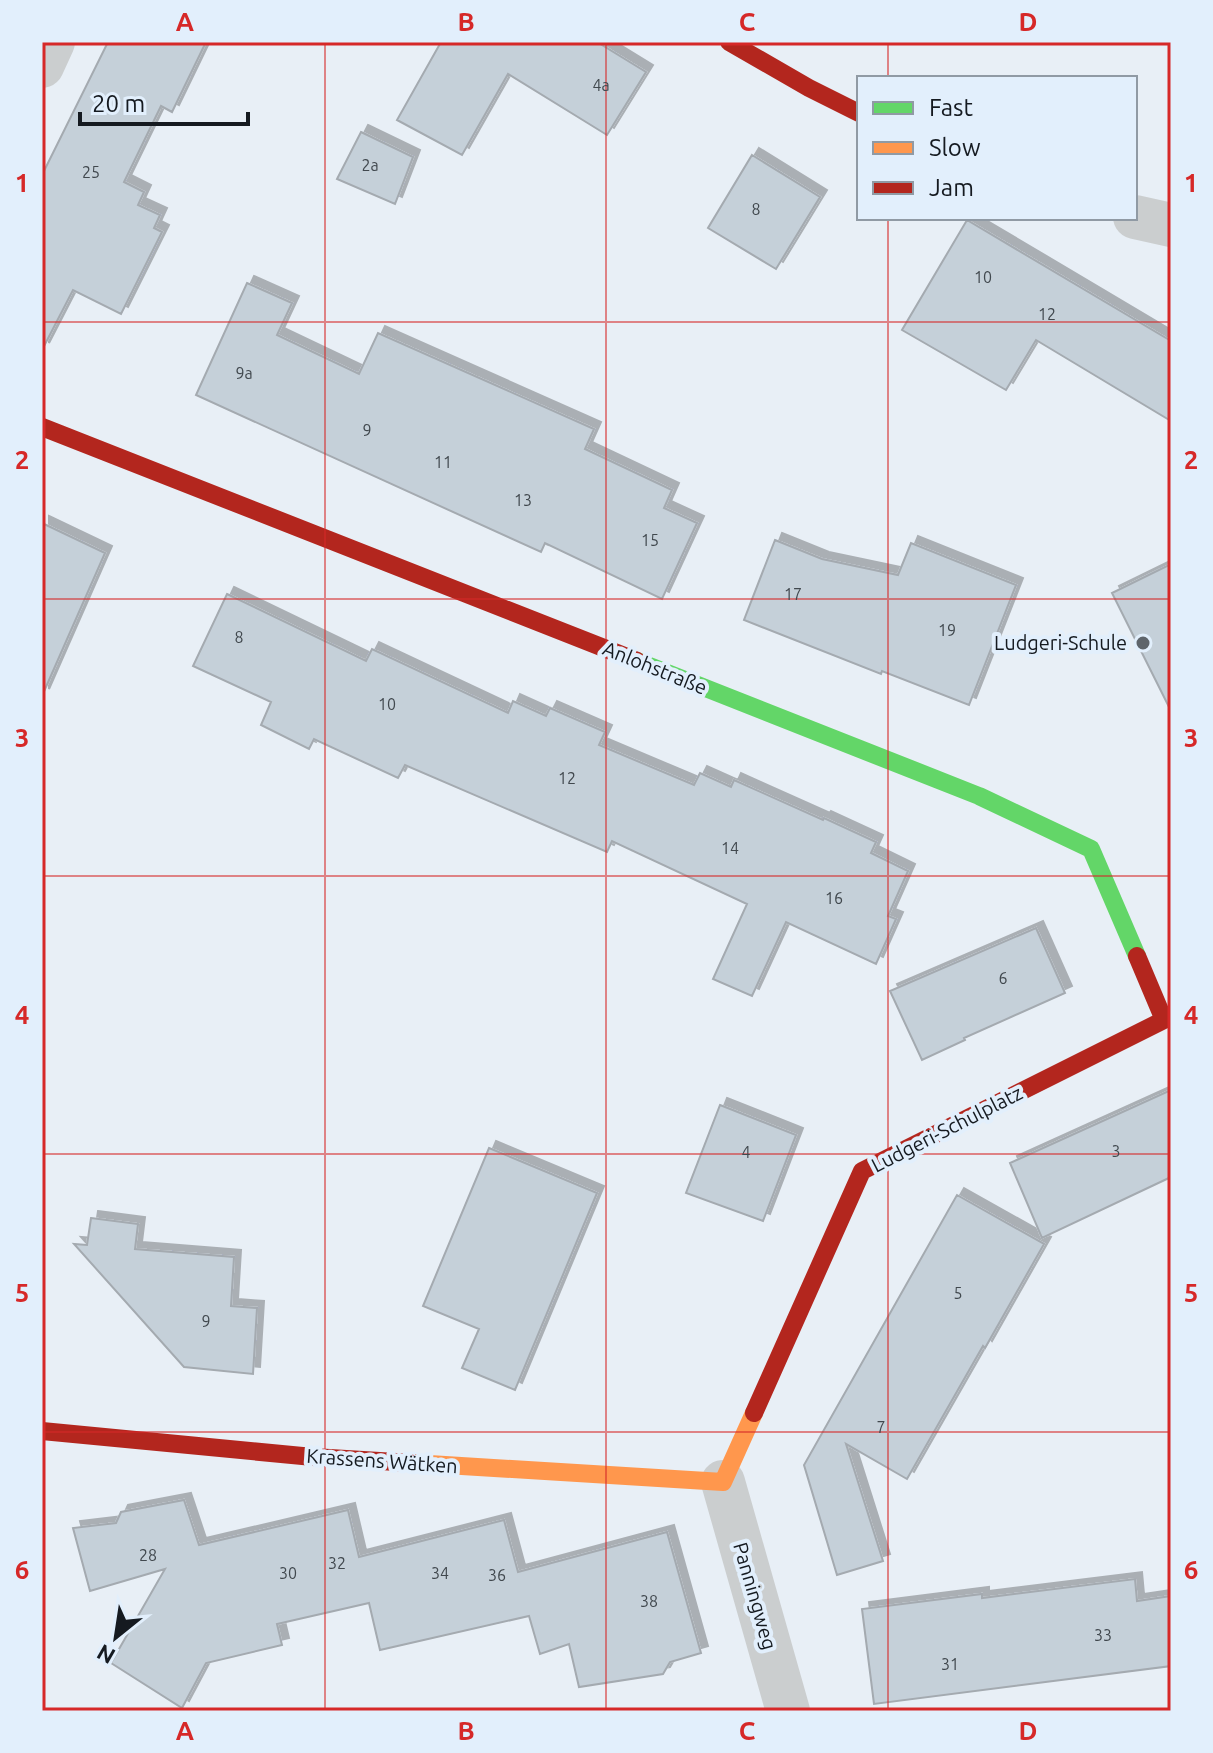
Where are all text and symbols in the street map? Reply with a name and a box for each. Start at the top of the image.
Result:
text: A [176,7,195,36]
text: B [457,7,475,36]
text: C [739,7,756,36]
text: D [1019,7,1037,36]
scale bar [80,76,248,126]
house number: 4a [592,76,610,94]
legend [857,76,1137,220]
text: 20 m [92,90,145,117]
text: Fast [929,94,973,121]
text: Slow [929,134,981,161]
house number: 2a [361,156,379,174]
house number: 25 [82,163,100,181]
text: 1 [15,168,29,197]
text: 1 [1184,168,1198,197]
text: Jam [929,174,974,201]
house number: 8 [751,200,761,218]
house number: 10 [974,268,992,286]
house number: 12 [1038,305,1056,323]
house number: 9a [235,364,253,382]
house number: 9 [362,421,372,439]
text: 2 [15,445,29,474]
text: 2 [1184,445,1198,474]
house number: 11 [434,453,452,471]
house number: 13 [514,491,532,509]
house number: 15 [641,531,659,549]
house number: 17 [784,585,802,603]
house number: 19 [938,621,956,639]
house number: 8 [234,628,244,646]
place label: Ludgeri-Schule [994,631,1127,654]
marker: Ludgeri-Schule [1134,634,1152,652]
street label: Anlohstraße [600,636,711,699]
house number: 10 [378,695,396,713]
text: 3 [15,723,29,752]
text: 3 [1184,723,1198,752]
house number: 12 [558,769,576,787]
house number: 14 [721,839,739,857]
house number: 16 [825,889,843,907]
house number: 6 [998,969,1008,987]
text: 4 [15,1000,29,1029]
text: 4 [1184,1000,1198,1029]
street label: Ludgeri-Schulplatz [867,1081,1026,1177]
house number: 3 [1111,1142,1121,1160]
house number: 4 [741,1143,751,1161]
text: 5 [15,1278,29,1307]
text: 5 [1184,1278,1198,1307]
house number: 5 [953,1284,963,1302]
house number: 9 [201,1312,211,1330]
house number: 7 [876,1418,886,1436]
street label: Krassens Wätken [306,1444,458,1477]
street label: Panningweg [729,1539,782,1652]
house number: 28 [139,1546,157,1564]
house number: 32 [328,1554,346,1572]
text: 6 [15,1555,29,1584]
text: 6 [1184,1555,1198,1584]
house number: 30 [279,1564,297,1582]
house number: 34 [431,1564,449,1582]
house number: 36 [488,1566,506,1584]
house number: 38 [640,1592,658,1610]
north arrow [76,1597,156,1677]
house number: 33 [1094,1626,1112,1644]
text: N [92,1640,119,1670]
house number: 31 [941,1655,959,1673]
text: A [176,1716,195,1745]
text: B [457,1716,475,1745]
text: C [739,1716,756,1745]
text: D [1019,1716,1037,1745]

